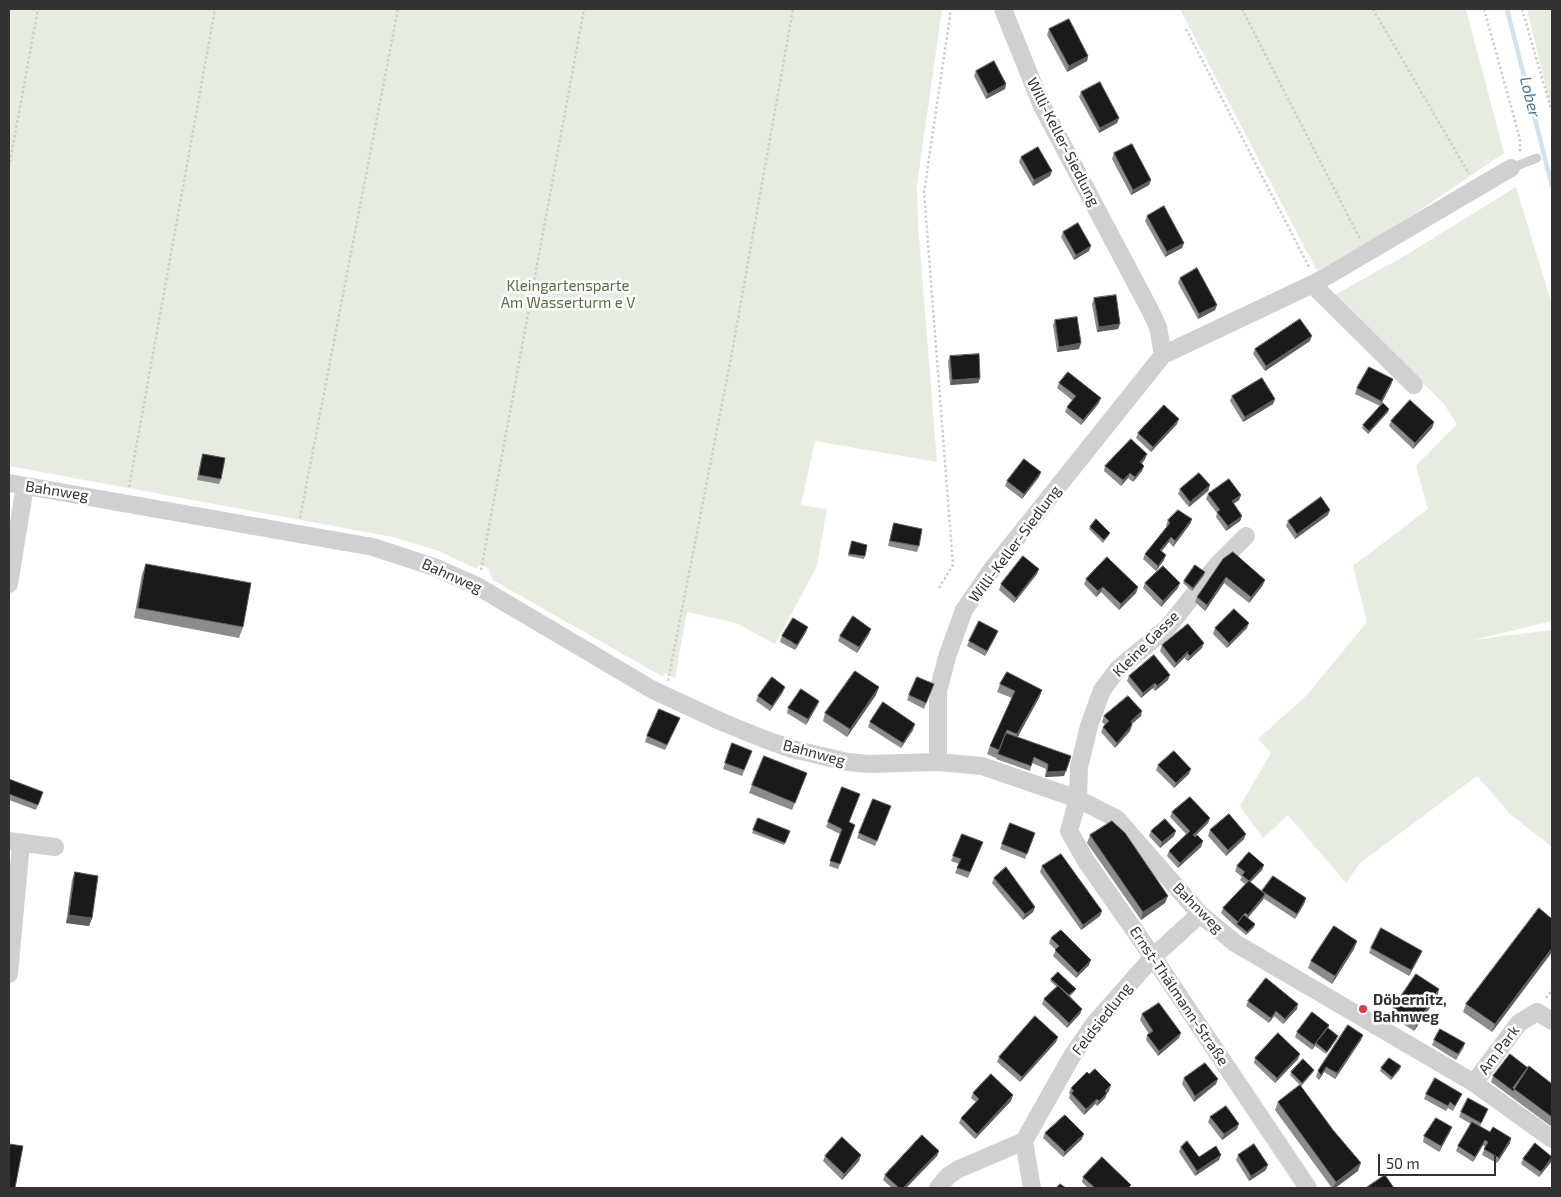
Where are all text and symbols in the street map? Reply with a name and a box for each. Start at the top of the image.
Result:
street label: Willi-Keller-Siedlung [1023,75,1103,209]
water label: Lober [1516,75,1544,119]
park label: Kleingartensparte Am Wasserturm e V [501,277,635,312]
street label: Bahnweg [24,477,90,505]
street label: Willi-Keller-Siedlung [965,482,1065,606]
street label: Bahnweg [419,555,485,597]
street label: Kleine Gasse [1109,607,1183,681]
street label: Bahnweg [781,736,847,770]
street label: Bahnweg [1169,879,1227,937]
street label: Ernst-Thälmann-Straße [1126,923,1232,1069]
street label: Feldsiedlung [1068,979,1136,1059]
place label: Döbernitz, Bahnweg [1373,991,1447,1026]
marker: Döbernitz, Bahnweg [1357,1003,1369,1015]
street label: Am Park [1475,1022,1523,1078]
scale bar [1381,1144,1498,1176]
text: 50 m [1386,1154,1420,1172]

